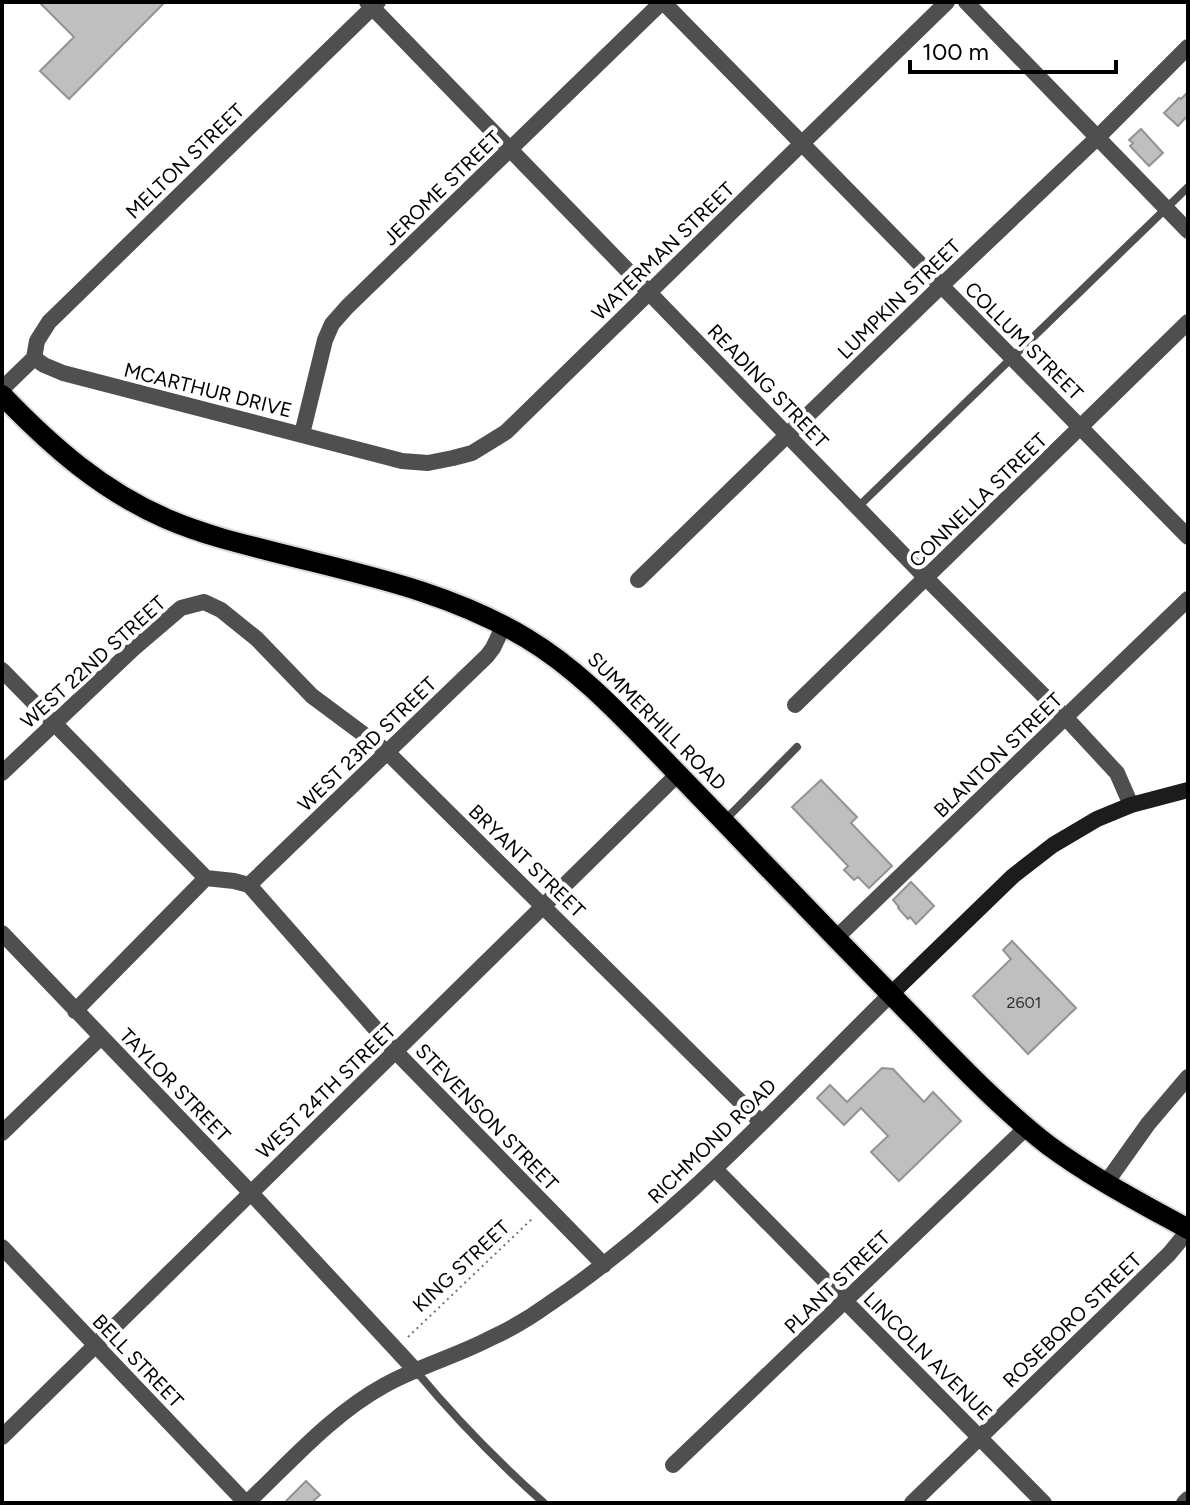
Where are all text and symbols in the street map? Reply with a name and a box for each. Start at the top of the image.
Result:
scale bar [910,24,1116,74]
text: 100 m [922,37,989,66]
street label: MELTON STREET [121,98,249,224]
street label: JEROME STREET [378,126,506,250]
street label: WATERMAN STREET [587,177,739,325]
street label: LUMPKIN STREET [833,234,965,364]
street label: COLLUM STREET [960,277,1088,405]
street label: READING STREET [703,319,833,453]
street label: MCARTHUR DRIVE [121,358,295,422]
street label: CONNELLA STREET [904,428,1052,572]
street label: WEST 22ND STREET [16,591,170,733]
street label: SUMMERHILL ROAD [583,647,731,795]
street label: WEST 23RD STREET [293,672,441,816]
street label: BLANTON STREET [929,688,1067,822]
street label: BRYANT STREET [464,799,590,923]
house number: 2601 [1007,993,1041,1012]
street label: WEST 24TH STREET [251,1018,401,1164]
street label: TAYLOR STREET [115,1023,235,1147]
street label: STEVENSON STREET [411,1038,563,1196]
street label: RICHMOND ROAD [643,1074,781,1208]
street label: KING STREET [408,1215,514,1317]
street label: PLANT STREET [779,1226,895,1338]
street label: ROSEBORO STREET [998,1248,1146,1392]
street label: LINCOLN AVENUE [859,1287,997,1425]
street label: BELL STREET [88,1309,188,1413]

